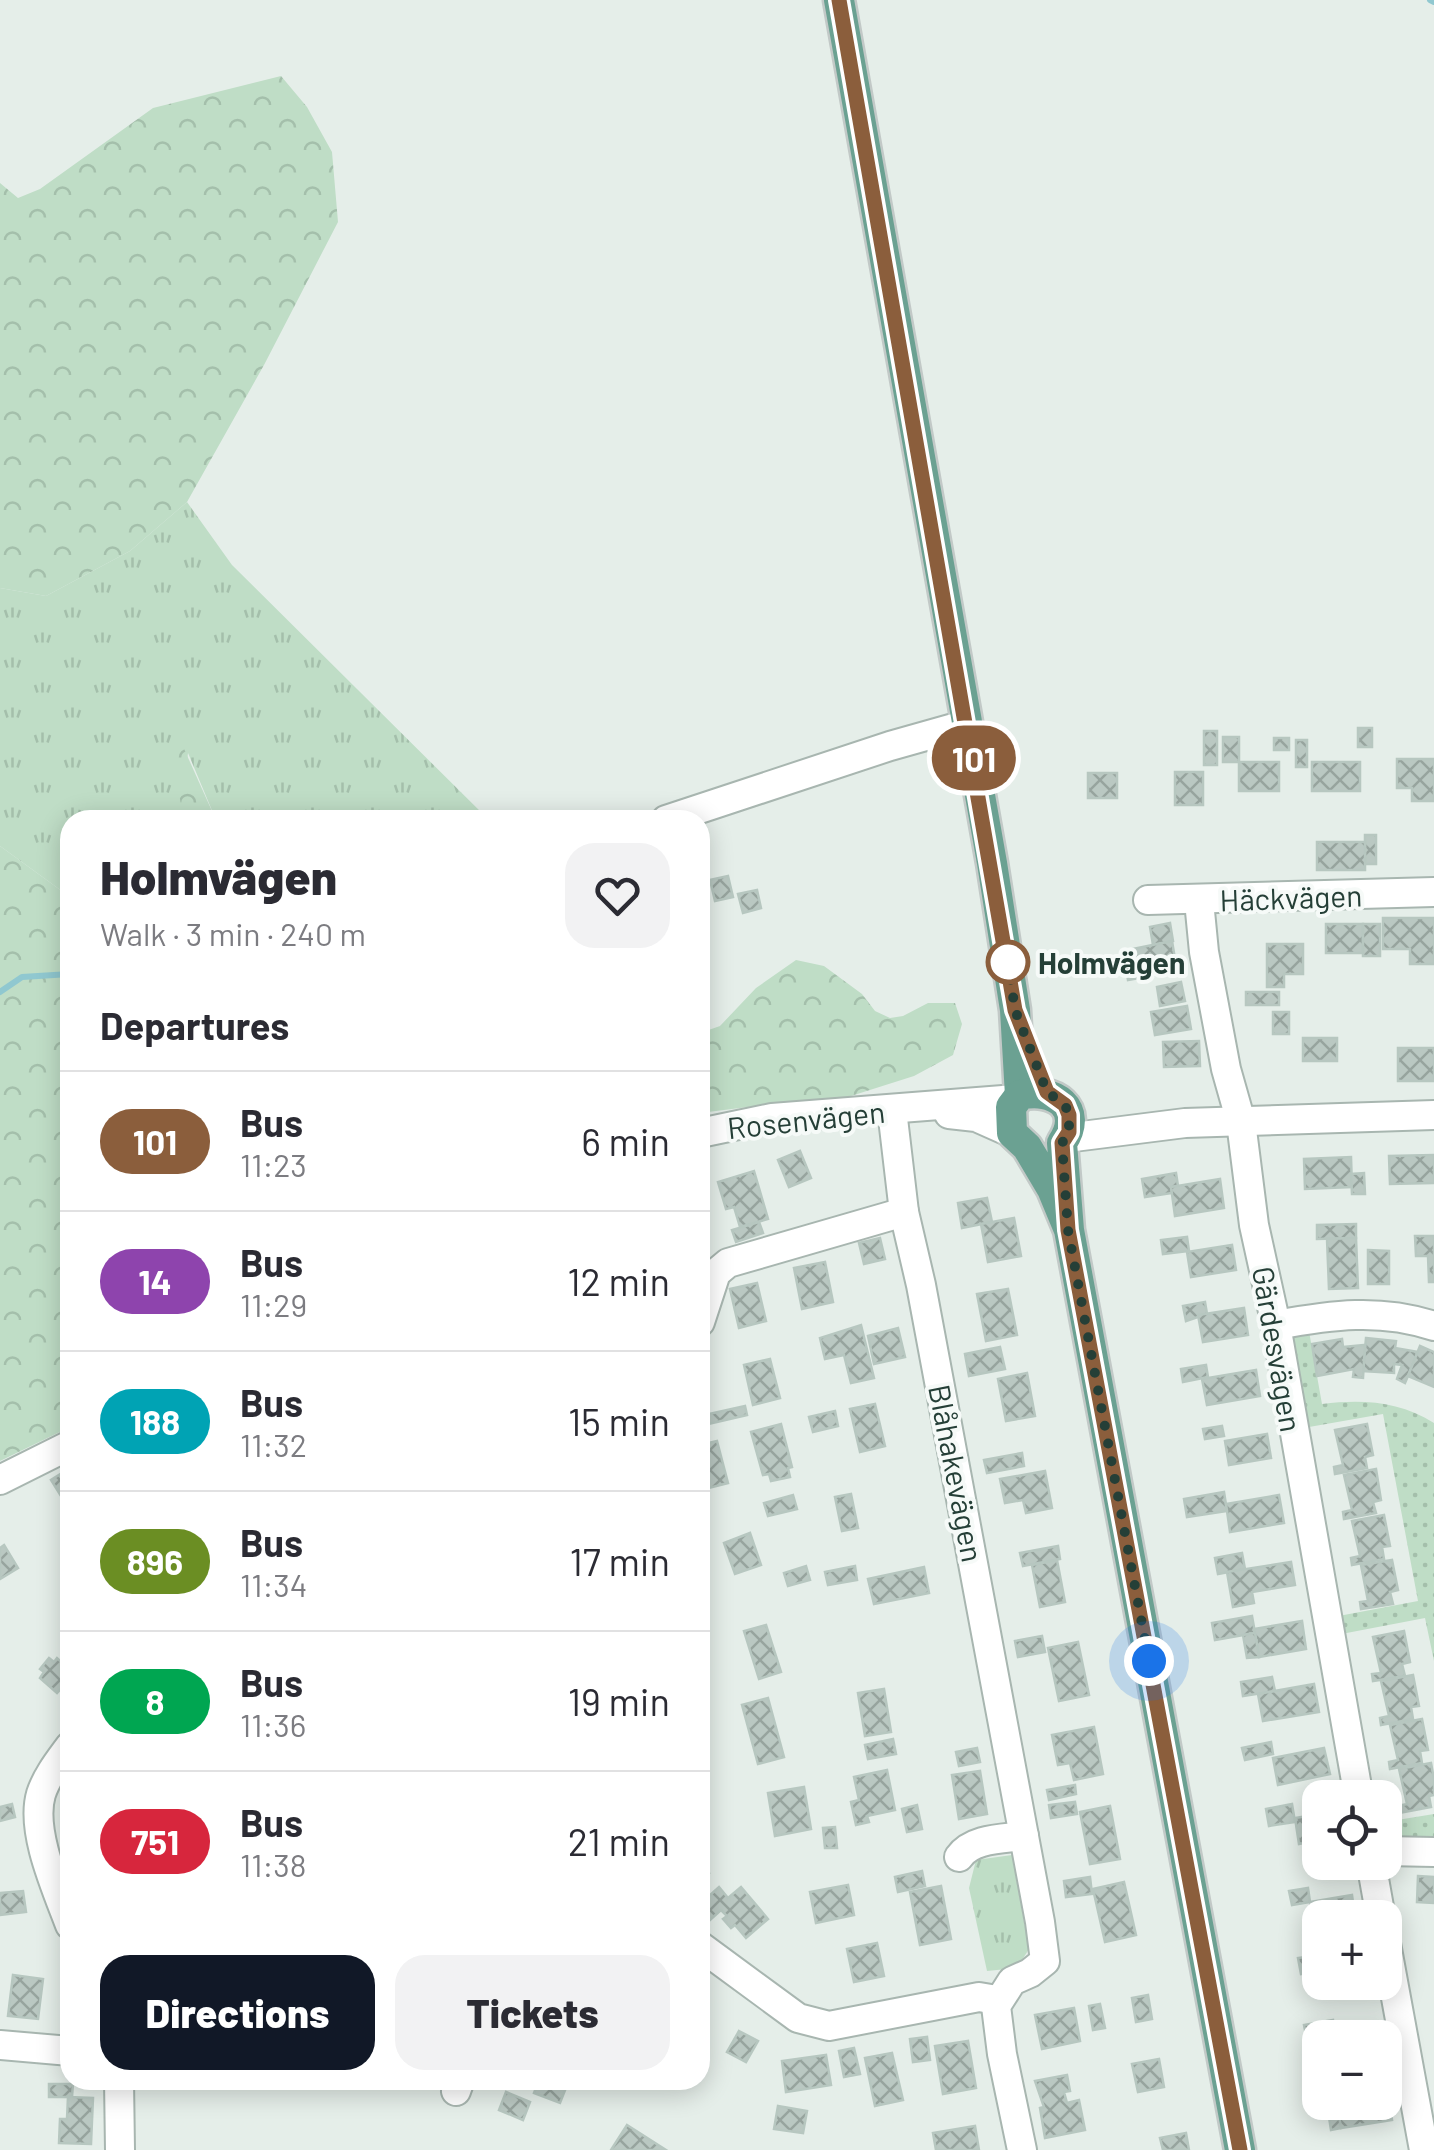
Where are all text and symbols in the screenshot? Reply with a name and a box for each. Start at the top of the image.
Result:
line badge: 101 [916,726,1032,790]
text: 101 [952,737,996,779]
button: heart [565,843,670,948]
text: Holmvägen [100,847,337,905]
street label: Häckvägen [1219,877,1363,917]
text: Walk · 3 min · 240 m [100,914,366,952]
marker: Holmvägen [987,941,1029,983]
place label: Holmvägen [1038,944,1185,980]
text: Departures [100,1002,289,1048]
street label: Rosenvägen [725,1093,887,1145]
text: Bus [240,1099,303,1145]
text: 6 min [581,1118,670,1164]
text: 101 [133,1120,177,1162]
text: 11:23 [240,1145,307,1183]
text: Bus [240,1239,303,1285]
text: 12 min [567,1258,670,1304]
text: 14 [138,1260,172,1302]
street label: Gärdesvägen [1246,1264,1310,1434]
text: 11:29 [240,1285,307,1323]
text: Bus [240,1379,303,1425]
street label: Blåhakevägen [922,1381,992,1565]
text: 15 min [568,1398,670,1444]
text: 188 [130,1400,180,1442]
text: 11:32 [240,1425,307,1463]
text: Bus [240,1519,303,1565]
text: 17 min [570,1538,670,1584]
text: 896 [127,1540,183,1582]
text: 11:34 [240,1565,307,1603]
your location [1124,1636,1174,1686]
text: Bus [240,1659,303,1705]
text: 19 min [568,1678,670,1724]
text: 8 [146,1680,164,1722]
text: 11:36 [240,1705,306,1743]
map controls [1302,1780,1402,2120]
button: locate [1302,1780,1402,1880]
text: Bus [240,1799,303,1845]
text: 21 min [568,1818,670,1864]
text: 751 [131,1820,179,1862]
text: 11:38 [240,1845,307,1883]
button: + [1302,1900,1402,2000]
button: Directions [100,1955,375,2070]
button: Tickets [395,1955,670,2070]
button: − [1302,2020,1402,2120]

